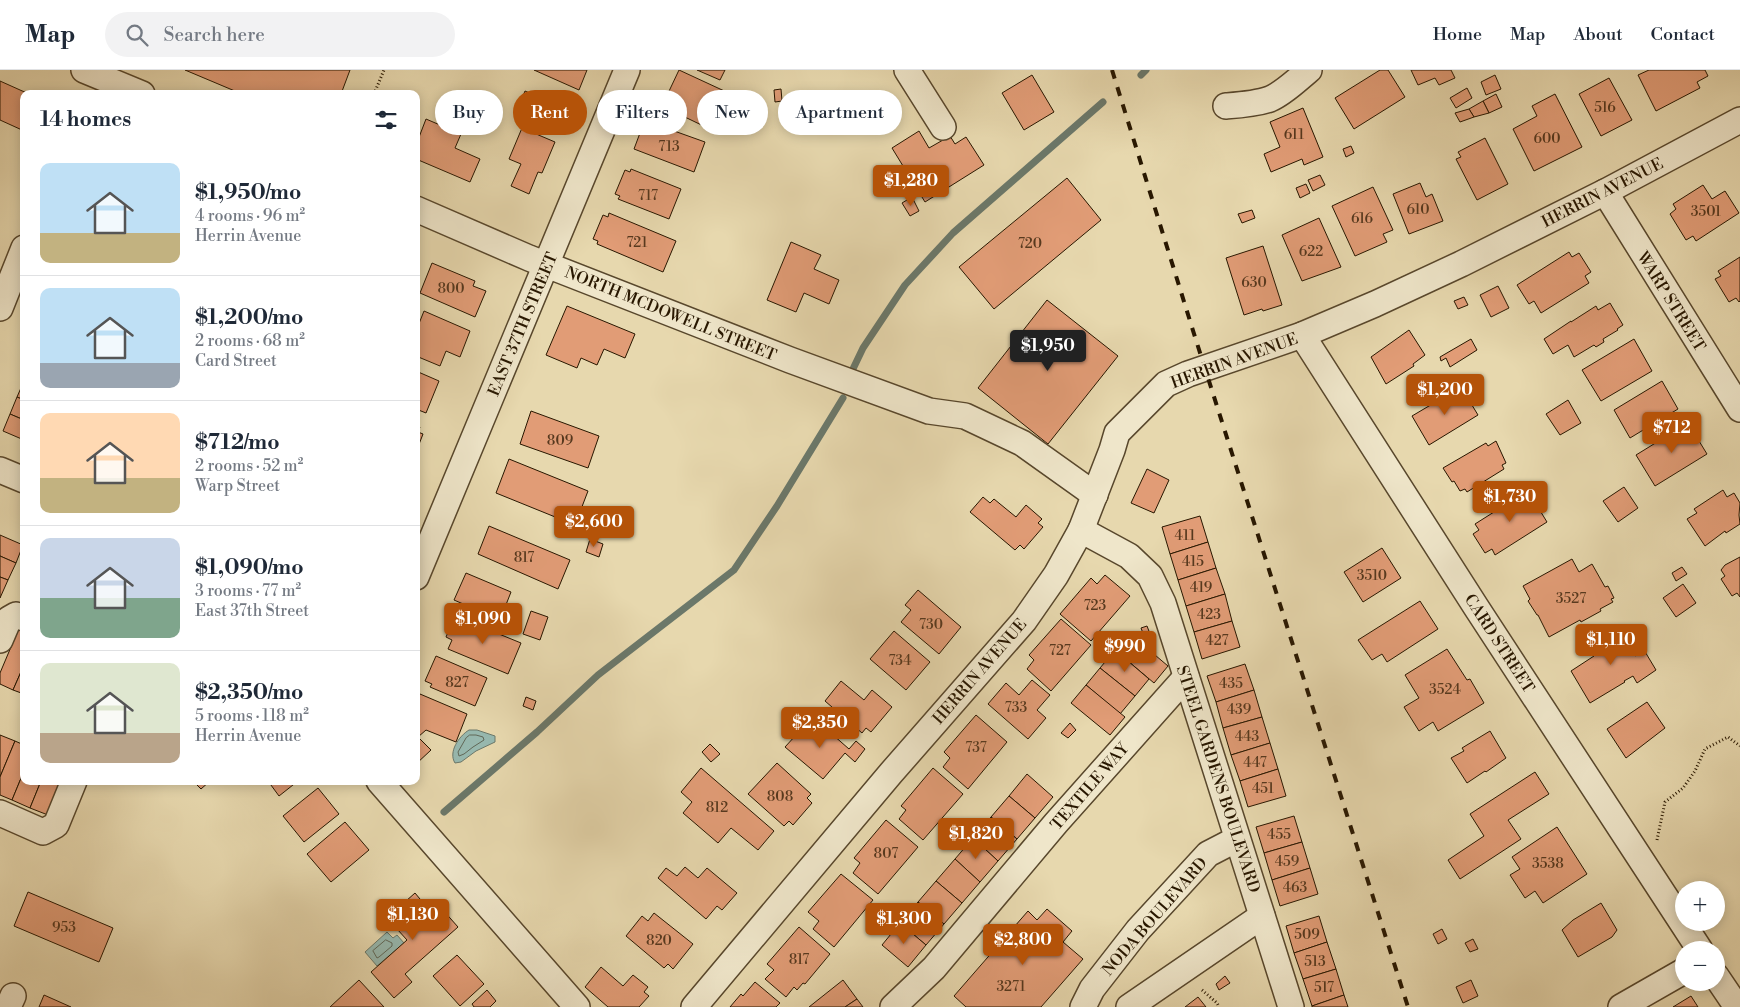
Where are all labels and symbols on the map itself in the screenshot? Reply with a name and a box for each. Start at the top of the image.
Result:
house number: 516 [1594,99,1616,117]
house number: 611 [1284,126,1304,144]
house number: 600 [1533,130,1561,148]
house number: 713 [658,138,680,156]
street label: HERRIN AVENUE [1538,154,1667,232]
pin: $1,280 [870,164,952,207]
house number: 717 [638,187,658,205]
house number: 610 [1407,201,1429,219]
house number: 3501 [1691,203,1721,221]
house number: 616 [1351,210,1374,228]
house number: 721 [626,234,648,252]
house number: 720 [1018,235,1042,253]
house number: 622 [1299,243,1323,261]
street label: WARP STREET [1632,247,1710,355]
street label: EAST 37TH STREET [484,250,562,399]
street label: NORTH MCDOWELL STREET [562,262,779,366]
house number: 630 [1241,274,1267,292]
house number: 800 [437,280,465,298]
street label: HERRIN AVENUE [1168,329,1301,393]
pin: $1,950 [1007,330,1089,372]
pin: $1,200 [1404,374,1486,416]
pin: $712 [1642,412,1702,454]
house number: 809 [547,432,573,450]
pin: $1,730 [1469,480,1551,523]
pin: $2,600 [553,506,635,548]
house number: 411 [1175,527,1195,545]
house number: 817 [514,549,534,567]
house number: 415 [1182,553,1204,571]
house number: 3510 [1357,567,1387,585]
house number: 419 [1190,579,1212,597]
street label: CARD STREET [1460,590,1539,697]
house number: 3527 [1556,590,1586,608]
house number: 723 [1084,597,1107,615]
pin: $1,090 [442,602,524,645]
house number: 423 [1197,606,1221,624]
street label: HERRIN AVENUE [928,615,1031,729]
house number: 730 [919,616,943,634]
pin: $1,110 [1570,624,1652,666]
pin: $990 [1095,630,1155,673]
house number: 427 [1205,632,1229,650]
house number: 727 [1049,642,1071,660]
house number: 734 [888,652,912,670]
street label: STEEL GARDENS BOULEVARD [1172,663,1264,895]
house number: 827 [445,674,469,692]
house number: 435 [1219,675,1243,693]
house number: 3524 [1429,681,1461,699]
house number: 733 [1005,699,1027,717]
house number: 439 [1227,701,1251,719]
pin: $2,350 [779,706,861,749]
house number: 443 [1235,728,1260,746]
street label: TEXTILE WAY [1046,738,1134,834]
house number: 737 [965,739,987,757]
house number: 447 [1243,754,1267,772]
house number: 451 [1252,780,1274,798]
house number: 808 [767,788,793,806]
house number: 812 [706,799,728,817]
pin: $1,820 [935,818,1017,860]
house number: 455 [1267,826,1291,844]
house number: 807 [874,845,898,863]
street label: NODA BOULEVARD [1098,853,1212,980]
house number: 459 [1275,853,1299,871]
house number: 3538 [1532,855,1564,873]
house number: 463 [1283,879,1308,897]
pin: $1,130 [372,898,454,941]
pin: $1,300 [863,902,945,945]
house number: 953 [52,919,76,937]
pin: $2,800 [982,924,1064,966]
house number: 509 [1294,926,1320,944]
house number: 820 [646,932,672,950]
house number: 817 [789,951,809,969]
house number: 513 [1304,953,1326,971]
house number: 3271 [996,978,1026,996]
house number: 517 [1314,979,1334,997]

